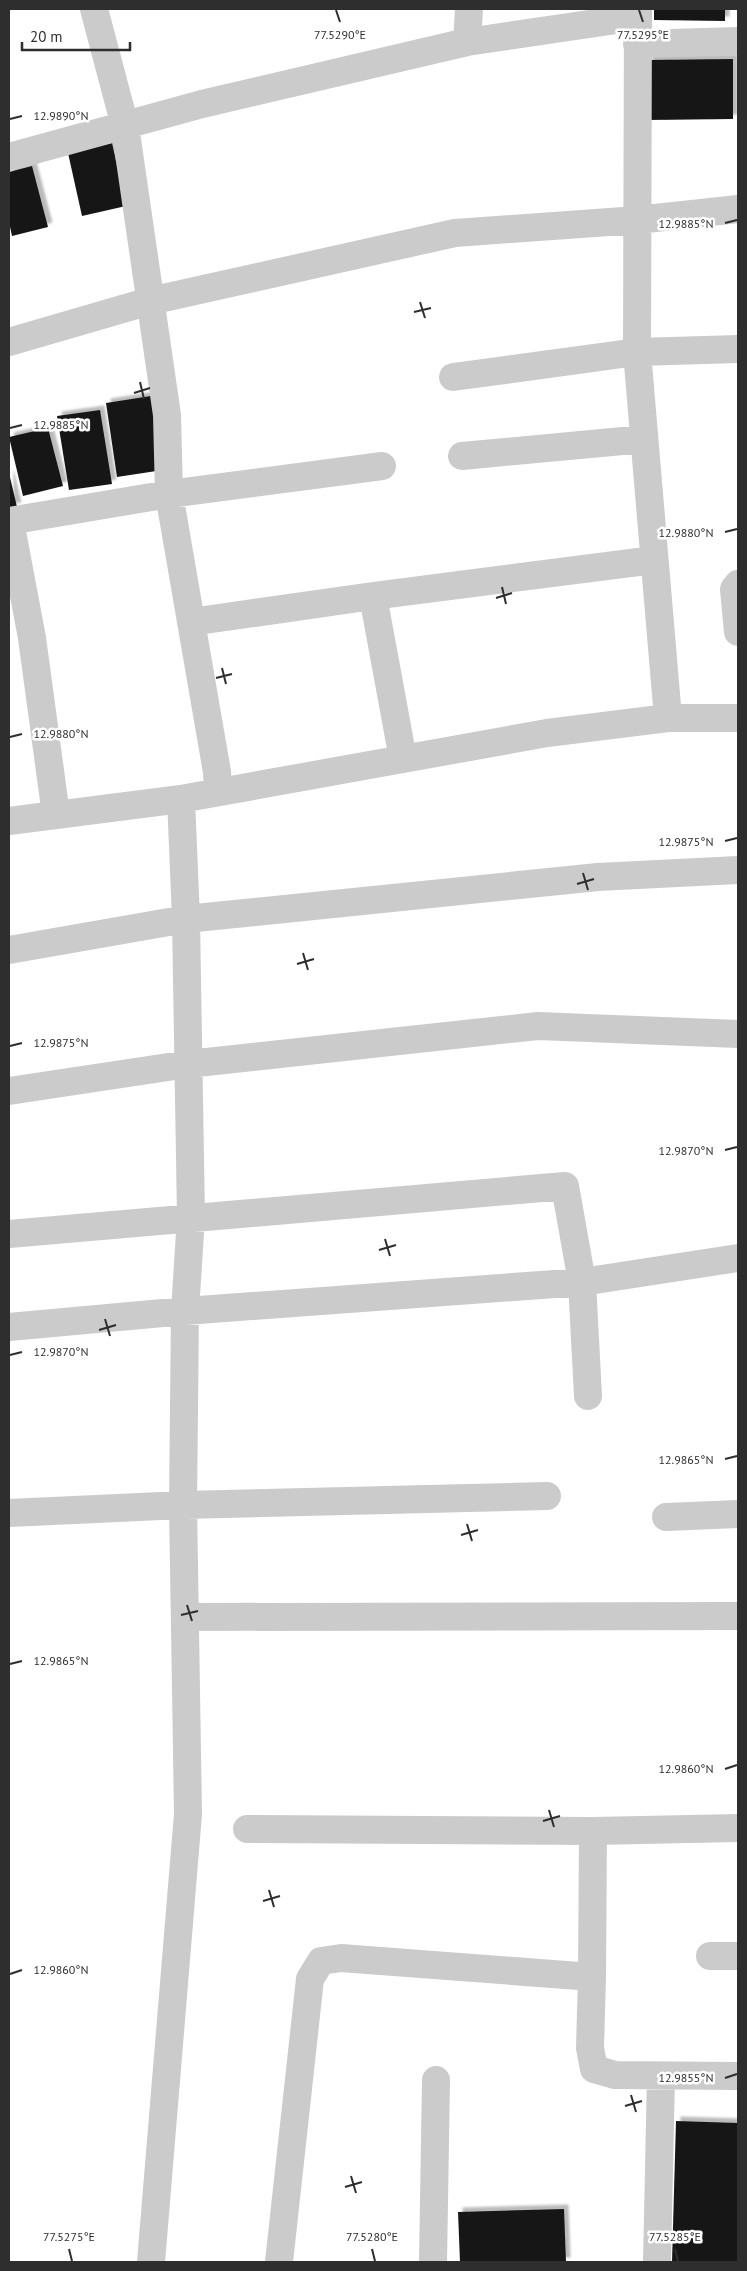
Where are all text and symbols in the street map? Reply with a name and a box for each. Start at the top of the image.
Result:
scale bar [22,20,130,52]
text: 20 m [30,27,63,46]
text: 77.5290°E [314,27,366,42]
text: 77.5295°E [617,27,669,42]
text: 12.9890°N [34,108,88,123]
text: 12.9885°N [659,216,713,231]
text: 12.9885°N [34,417,88,432]
text: 12.9880°N [659,525,713,540]
text: 12.9880°N [34,726,88,741]
text: 12.9875°N [659,834,713,849]
text: 12.9875°N [34,1035,88,1050]
text: 12.9870°N [659,1143,713,1158]
text: 12.9870°N [34,1344,88,1359]
text: 12.9865°N [659,1452,713,1467]
text: 12.9865°N [34,1653,88,1668]
text: 12.9860°N [659,1761,713,1776]
text: 12.9860°N [34,1962,88,1977]
text: 12.9855°N [659,2070,713,2085]
text: 77.5275°E [43,2229,95,2244]
text: 77.5280°E [346,2229,398,2244]
text: 77.5285°E [649,2229,701,2244]

